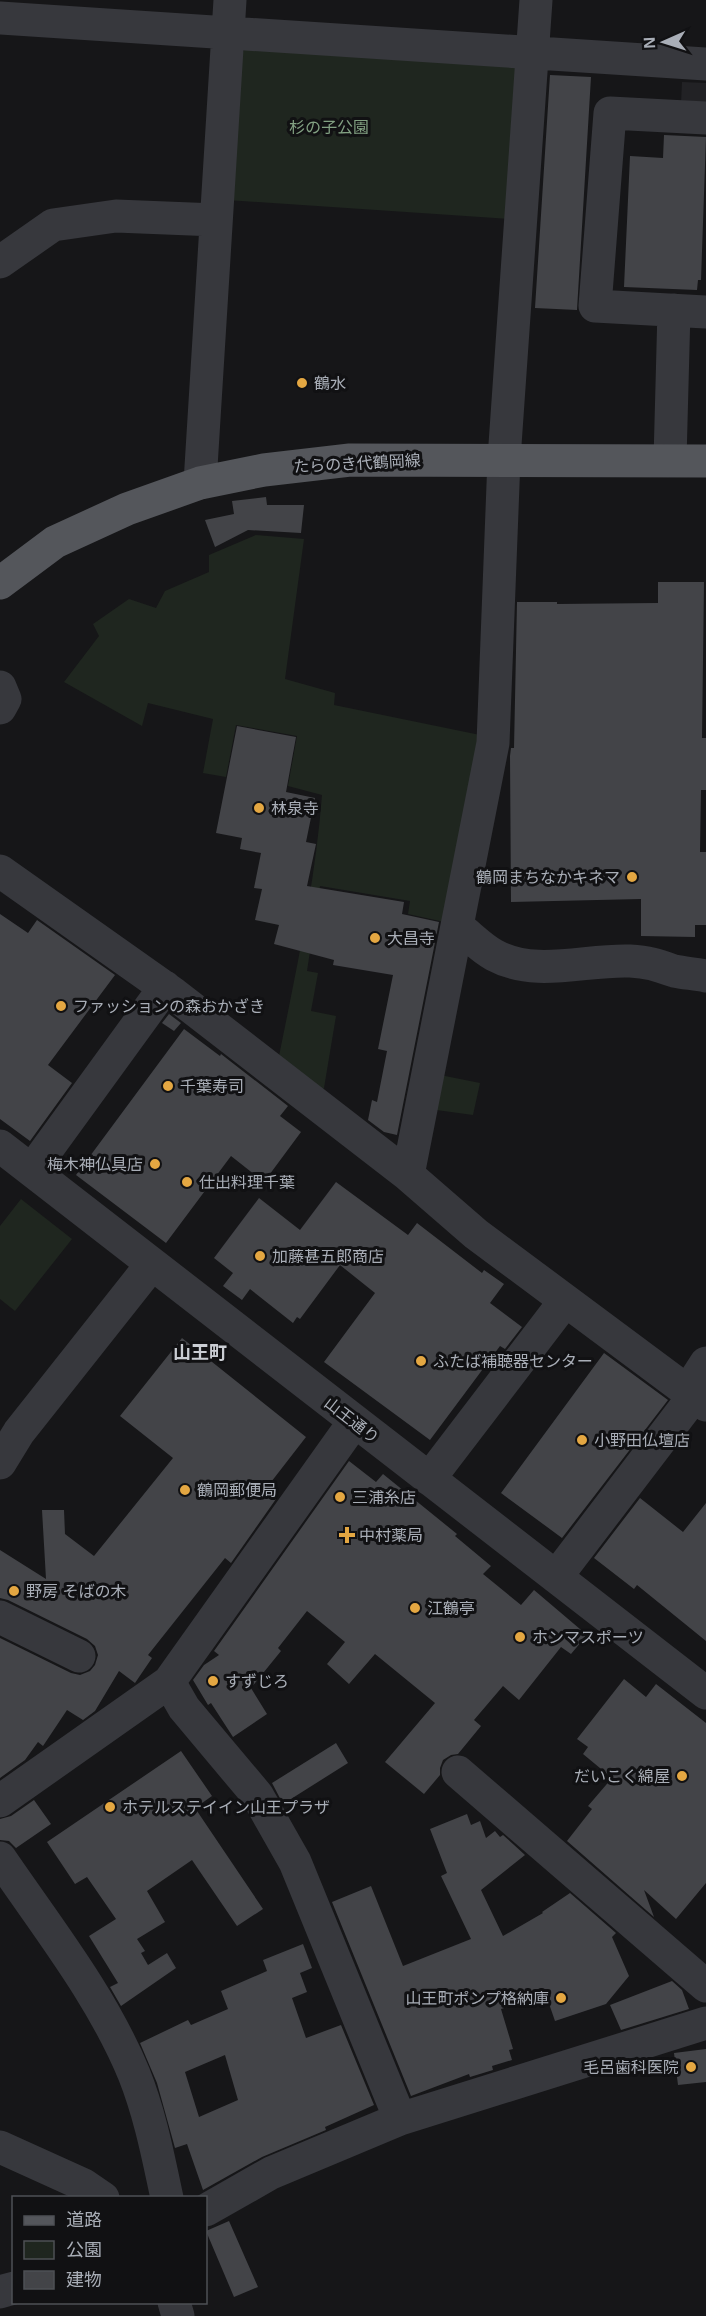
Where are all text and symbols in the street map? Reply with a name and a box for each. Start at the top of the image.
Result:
north arrow [634,12,694,72]
text: N [641,37,658,49]
park label: 杉の子公園 [289,119,369,136]
place label: 鶴水 [314,375,346,392]
marker: 鶴水 [295,376,309,390]
street label: たらのき代鶴岡線 [293,452,421,475]
place label: 林泉寺 [271,800,319,817]
marker: 林泉寺 [252,801,266,815]
place label: 鶴岡まちなかキネマ [476,869,620,886]
marker: 鶴岡まちなかキネマ [625,870,639,884]
place label: 大昌寺 [387,930,435,947]
marker: 大昌寺 [368,931,382,945]
place label: ファッションの森おかざき [73,998,265,1015]
marker: ファッションの森おかざき [54,999,68,1013]
place label: 千葉寿司 [180,1078,244,1095]
marker: 千葉寿司 [161,1079,175,1093]
place label: 梅木神仏具店 [47,1156,143,1173]
marker: 梅木神仏具店 [148,1157,162,1171]
place label: 仕出料理千葉 [199,1174,295,1191]
marker: 仕出料理千葉 [180,1175,194,1189]
place label: 加藤甚五郎商店 [272,1248,384,1265]
marker: 加藤甚五郎商店 [253,1249,267,1263]
district label: 山王町 [173,1343,227,1363]
place label: ふたば補聴器センター [433,1353,593,1370]
marker: ふたば補聴器センター [414,1354,428,1368]
street label: 山王通り [321,1394,382,1447]
place label: 小野田仏壇店 [594,1432,690,1449]
marker: 小野田仏壇店 [575,1433,589,1447]
place label: 鶴岡郵便局 [197,1482,277,1499]
marker: 鶴岡郵便局 [178,1483,192,1497]
place label: 三浦糸店 [352,1489,416,1506]
marker: 三浦糸店 [333,1490,347,1504]
place label: 中村薬局 [359,1527,423,1544]
marker: 中村薬局 [340,1528,354,1542]
place label: 野房 そばの木 [26,1583,126,1600]
marker: 野房 そばの木 [7,1584,21,1598]
place label: 江鶴亭 [427,1600,475,1617]
marker: 江鶴亭 [408,1601,422,1615]
place label: ホンマスポーツ [532,1629,644,1646]
marker: ホンマスポーツ [513,1630,527,1644]
place label: すずじろ [225,1673,289,1690]
marker: すずじろ [206,1674,220,1688]
place label: だいこく綿屋 [574,1768,670,1785]
marker: だいこく綿屋 [675,1769,689,1783]
place label: ホテルステイイン山王プラザ [122,1799,330,1816]
marker: ホテルステイイン山王プラザ [103,1800,117,1814]
place label: 山王町ポンプ格納庫 [405,1990,549,2007]
marker: 山王町ポンプ格納庫 [554,1991,568,2005]
place label: 毛呂歯科医院 [583,2059,679,2076]
marker: 毛呂歯科医院 [684,2060,698,2074]
legend [12,2196,207,2304]
text: 道路 [66,2210,102,2230]
text: 公園 [66,2240,102,2260]
text: 建物 [66,2270,102,2290]

